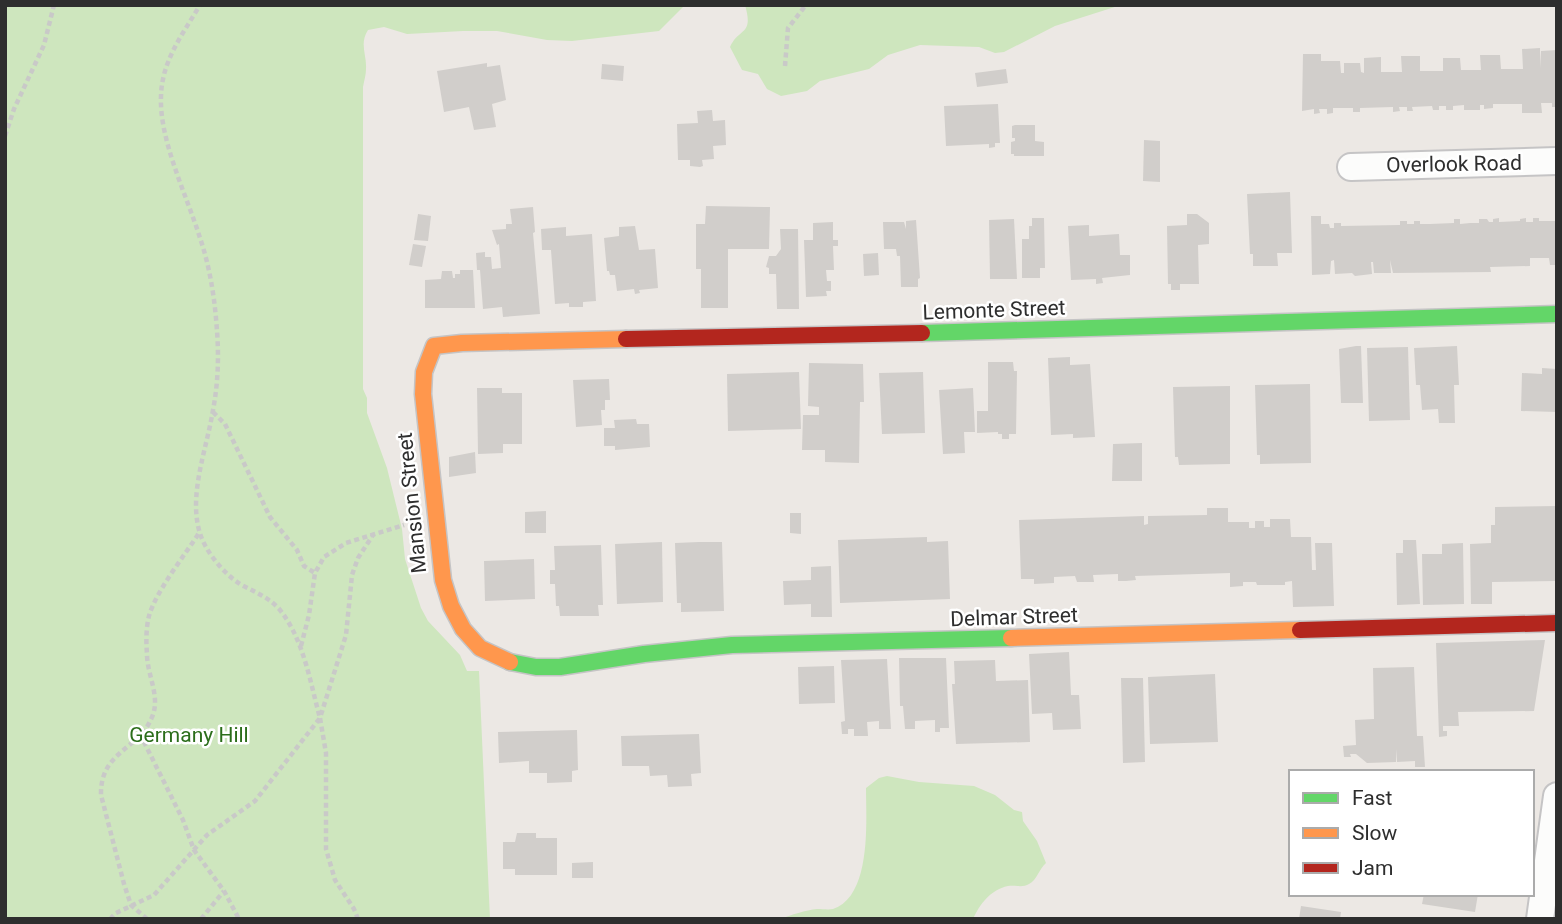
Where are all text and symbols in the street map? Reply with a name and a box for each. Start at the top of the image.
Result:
street label: Overlook Road [1386,151,1522,177]
street label: Lemonte Street [922,296,1066,324]
street label: Mansion Street [393,431,431,575]
street label: Delmar Street [950,603,1078,631]
park label: Germany Hill [129,723,249,747]
legend [1289,770,1534,896]
text: Fast [1352,786,1393,810]
text: Slow [1352,821,1398,845]
text: Jam [1352,856,1393,880]

